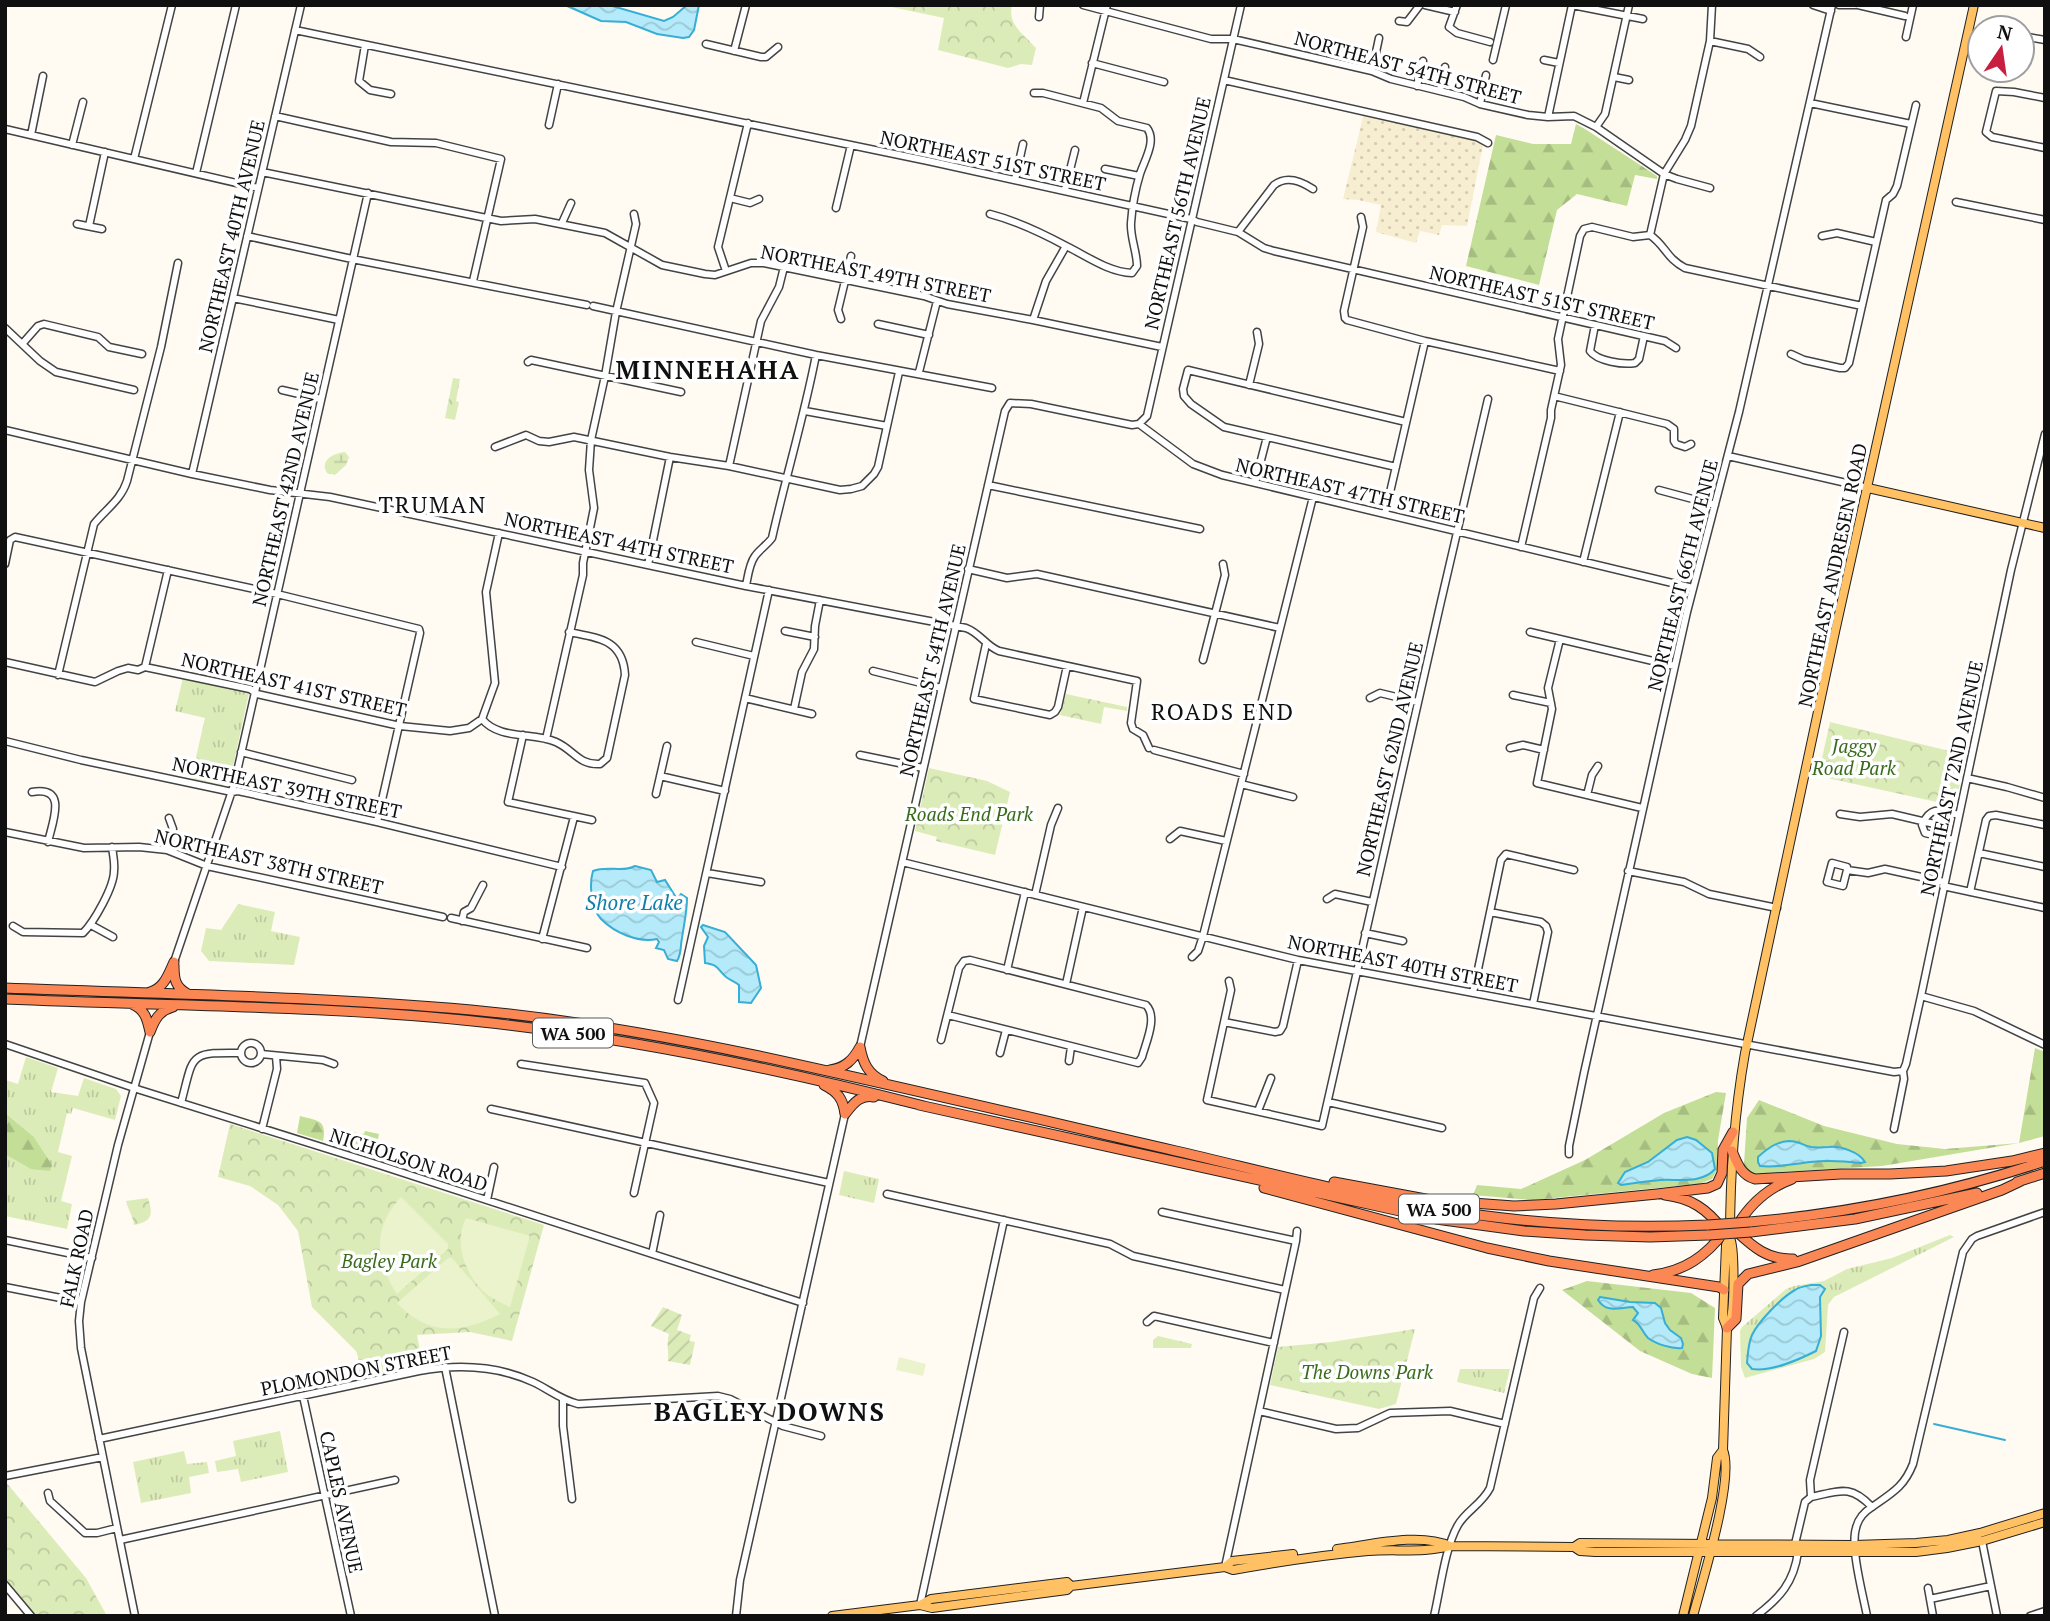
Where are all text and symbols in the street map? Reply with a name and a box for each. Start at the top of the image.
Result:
north arrow [1966,14,2036,84]
text: N [1995,18,2015,46]
street label: NORTHEAST 54TH STREET [1292,25,1524,109]
street label: NORTHEAST 56TH AVENUE [1138,94,1216,332]
street label: NORTHEAST 40TH AVENUE [192,117,270,355]
street label: NORTHEAST 51ST STREET [878,124,1108,196]
street label: NORTHEAST 49TH STREET [759,238,993,308]
street label: NORTHEAST 51ST STREET [1427,259,1657,335]
district label: MINNEHAHA [616,352,800,386]
street label: NORTHEAST 42ND AVENUE [246,369,324,609]
street label: NORTHEAST ANDRESEN ROAD [1792,441,1872,709]
street label: NORTHEAST 47TH STREET [1233,452,1467,529]
street label: NORTHEAST 66TH AVENUE [1641,456,1723,694]
district label: TRUMAN [379,489,487,520]
street label: NORTHEAST 44TH STREET [502,505,736,579]
street label: NORTHEAST 54TH AVENUE [893,541,971,779]
street label: NORTHEAST 62ND AVENUE [1350,639,1428,879]
street label: NORTHEAST 41ST STREET [179,646,409,722]
street label: NORTHEAST 72ND AVENUE [1914,658,1988,898]
district label: ROADS END [1151,696,1295,727]
park label: Jaggy Road Park [1811,733,1897,780]
street label: NORTHEAST 39TH STREET [170,750,404,824]
park label: Roads End Park [904,801,1034,826]
street label: NORTHEAST 38TH STREET [152,823,386,900]
water label: Shore Lake [585,888,683,916]
street label: NORTHEAST 40TH STREET [1286,928,1520,998]
road number: WA 500 [533,1018,613,1048]
street label: NICHOLSON ROAD [327,1122,491,1196]
road number: WA 500 [1399,1194,1479,1224]
street label: FALK ROAD [53,1206,99,1310]
park label: Bagley Park [340,1248,438,1273]
street label: PLOMONDON STREET [259,1339,454,1401]
park label: The Downs Park [1301,1359,1434,1384]
district label: BAGLEY DOWNS [654,1394,886,1428]
street label: CAPLES AVENUE [315,1429,369,1575]

